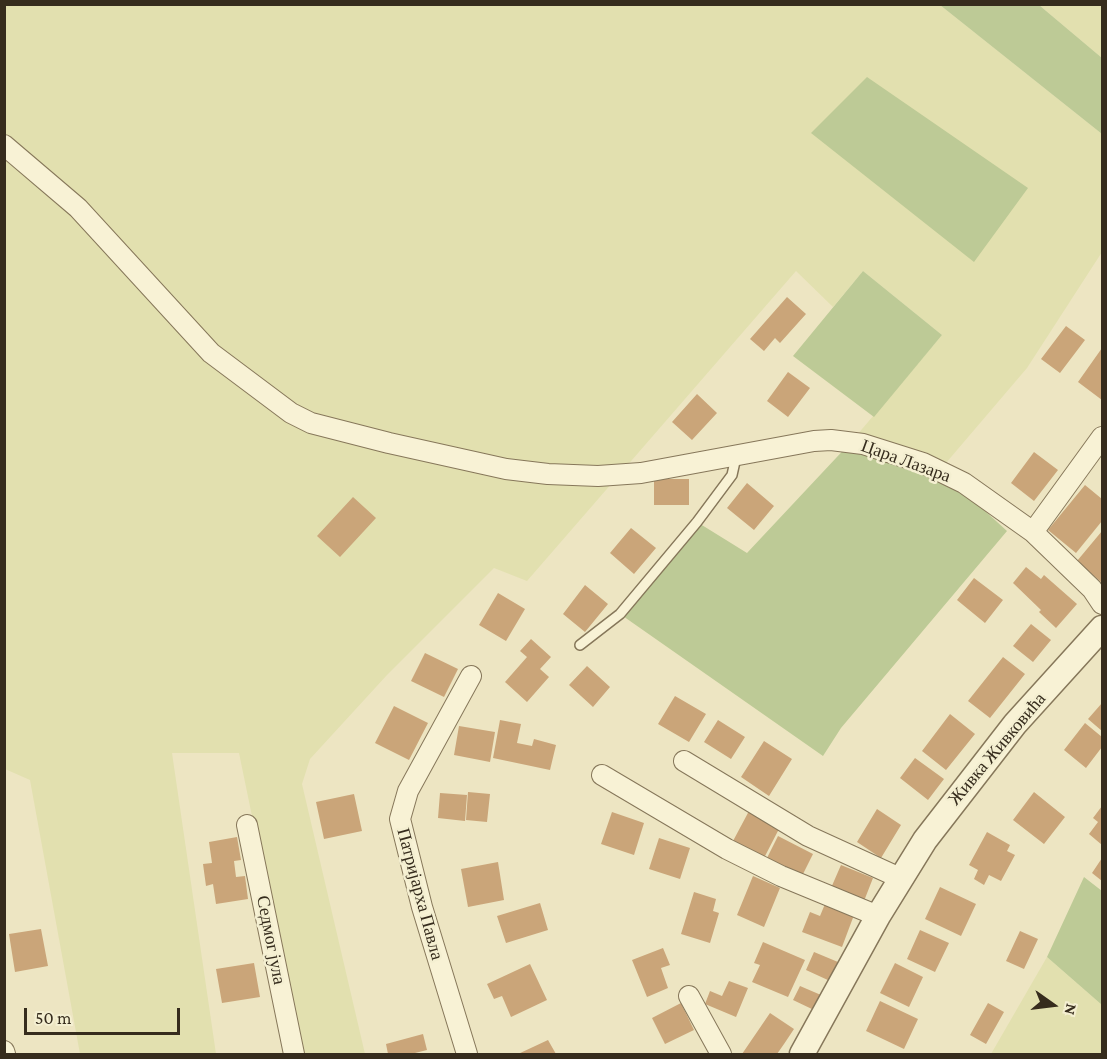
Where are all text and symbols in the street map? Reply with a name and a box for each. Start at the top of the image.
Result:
street label: Цара Лазара [858,435,954,487]
street label: Живка Живковића [944,688,1050,810]
street label: Патријарха Павла [392,826,448,962]
street label: Седмог јула [252,894,290,986]
north arrow [1023,975,1083,1035]
scale bar [27,996,183,1034]
text: N [1061,1002,1081,1017]
text: 50 m [35,1008,72,1028]

